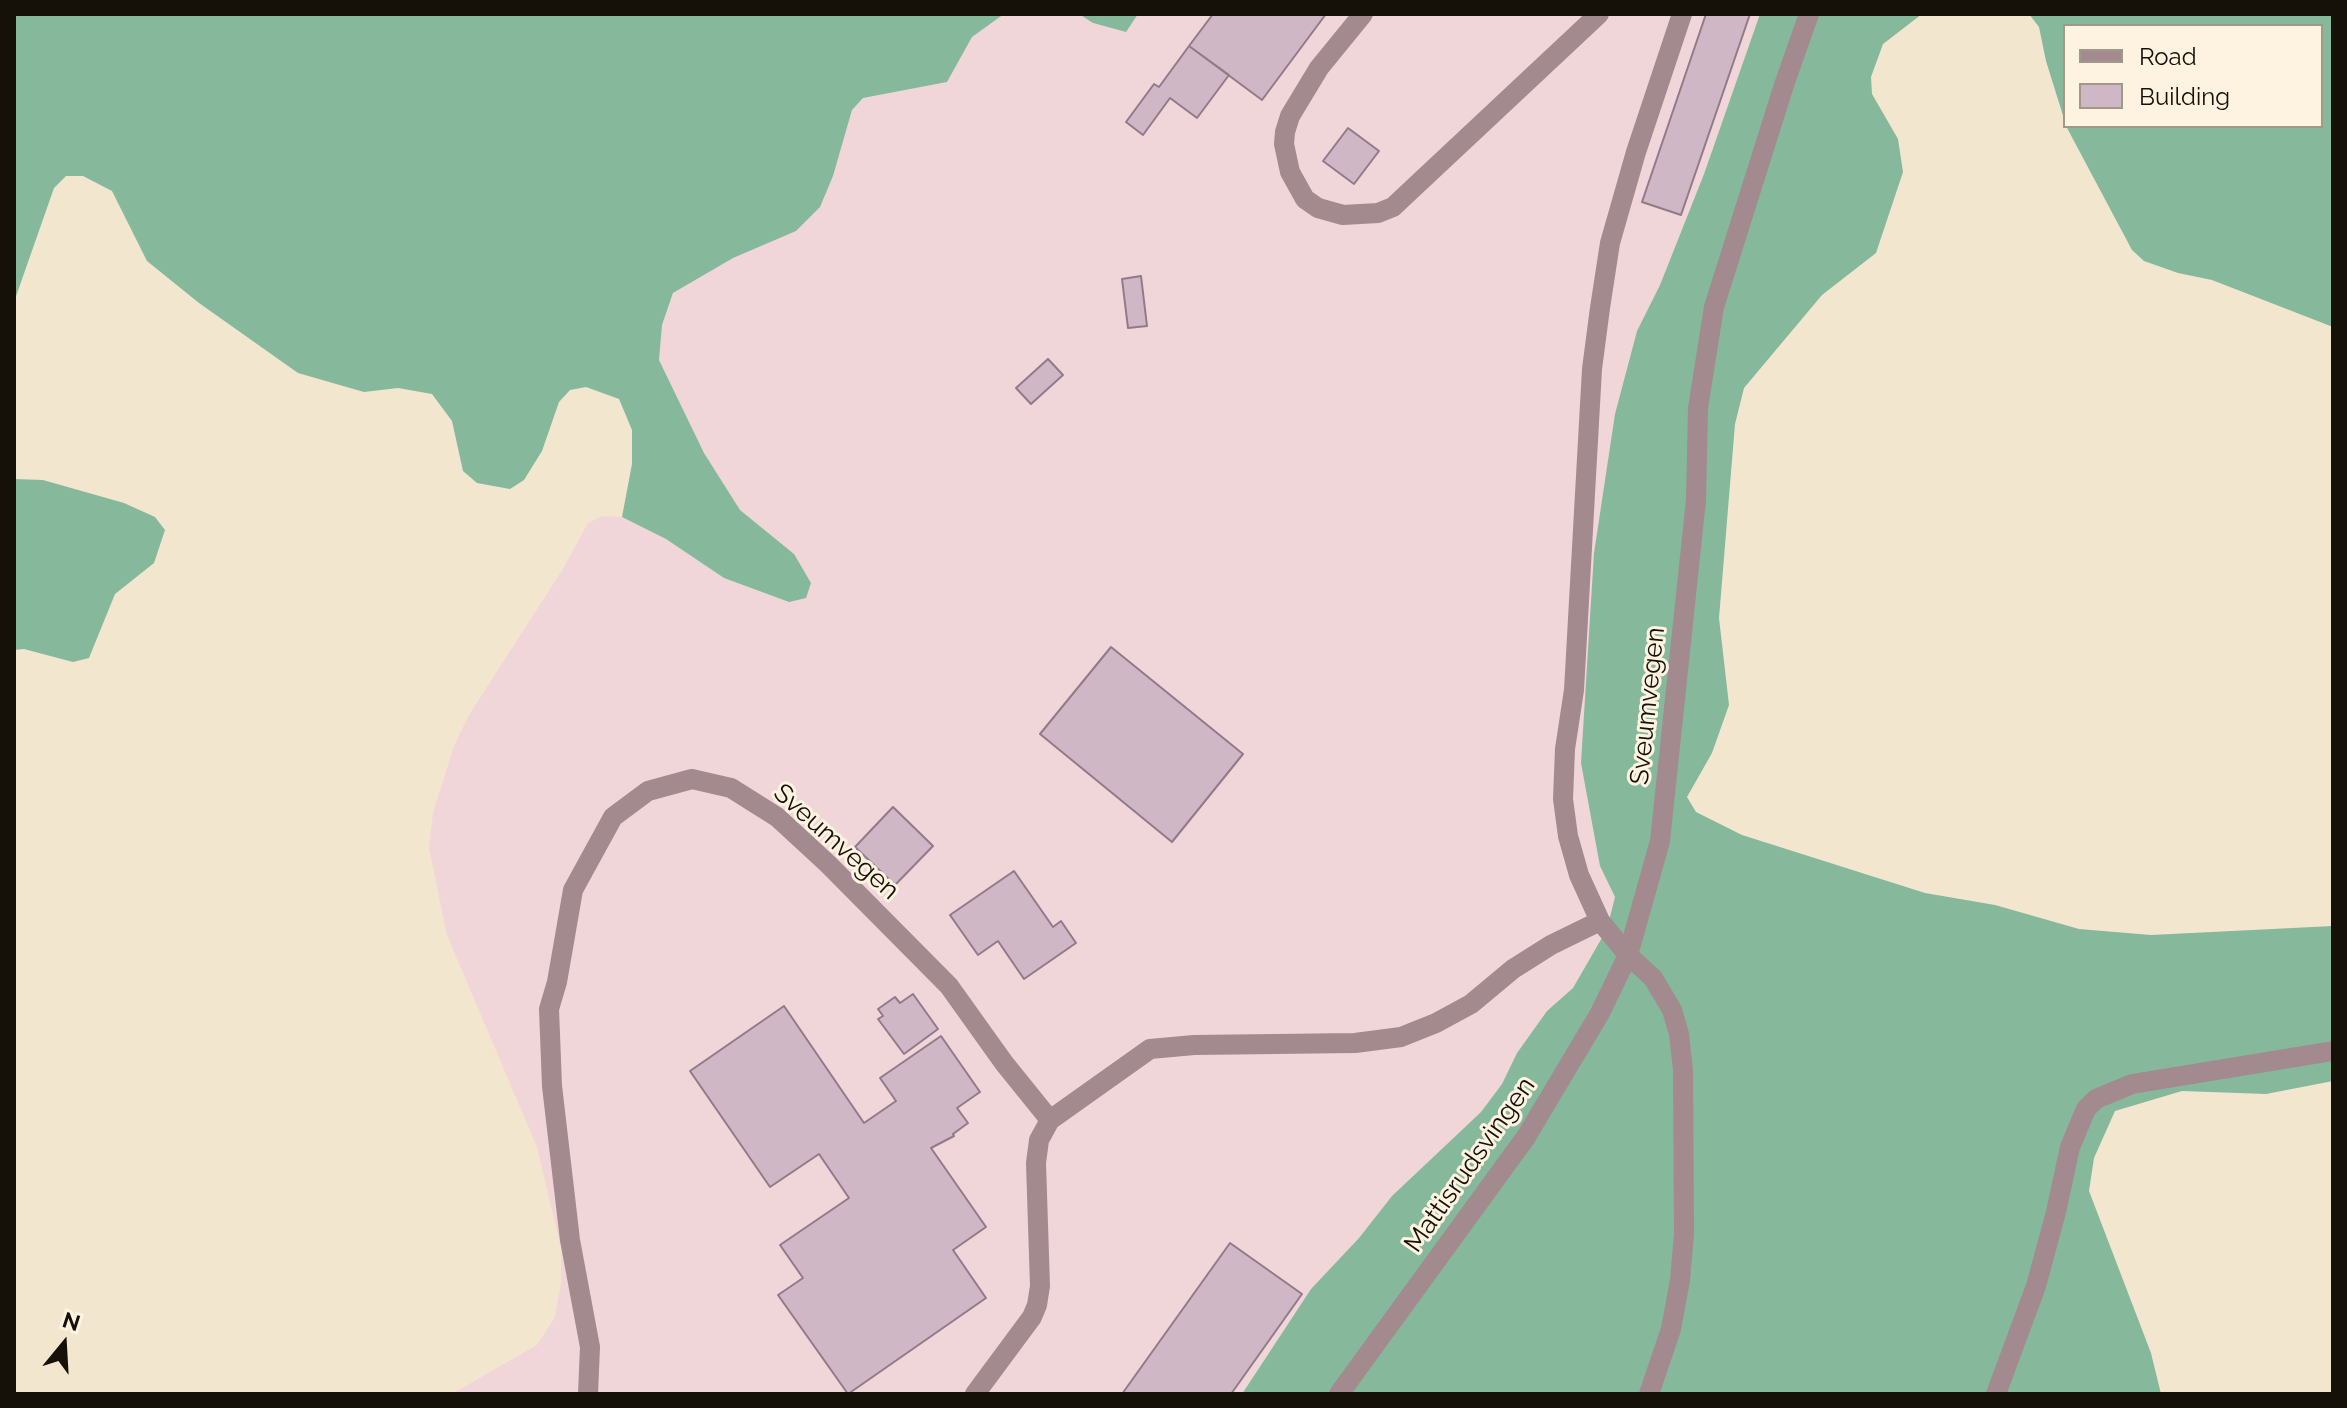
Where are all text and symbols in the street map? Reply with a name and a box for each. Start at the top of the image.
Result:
legend [2063,24,2323,128]
text: Road [2139,42,2197,71]
text: Building [2139,82,2230,111]
street label: Sveumvegen [1624,626,1672,786]
street label: Sveumvegen [767,777,905,907]
street label: Mattisrudsvingen [1398,1071,1542,1259]
north arrow [24,1304,104,1384]
text: N [59,1306,83,1336]

